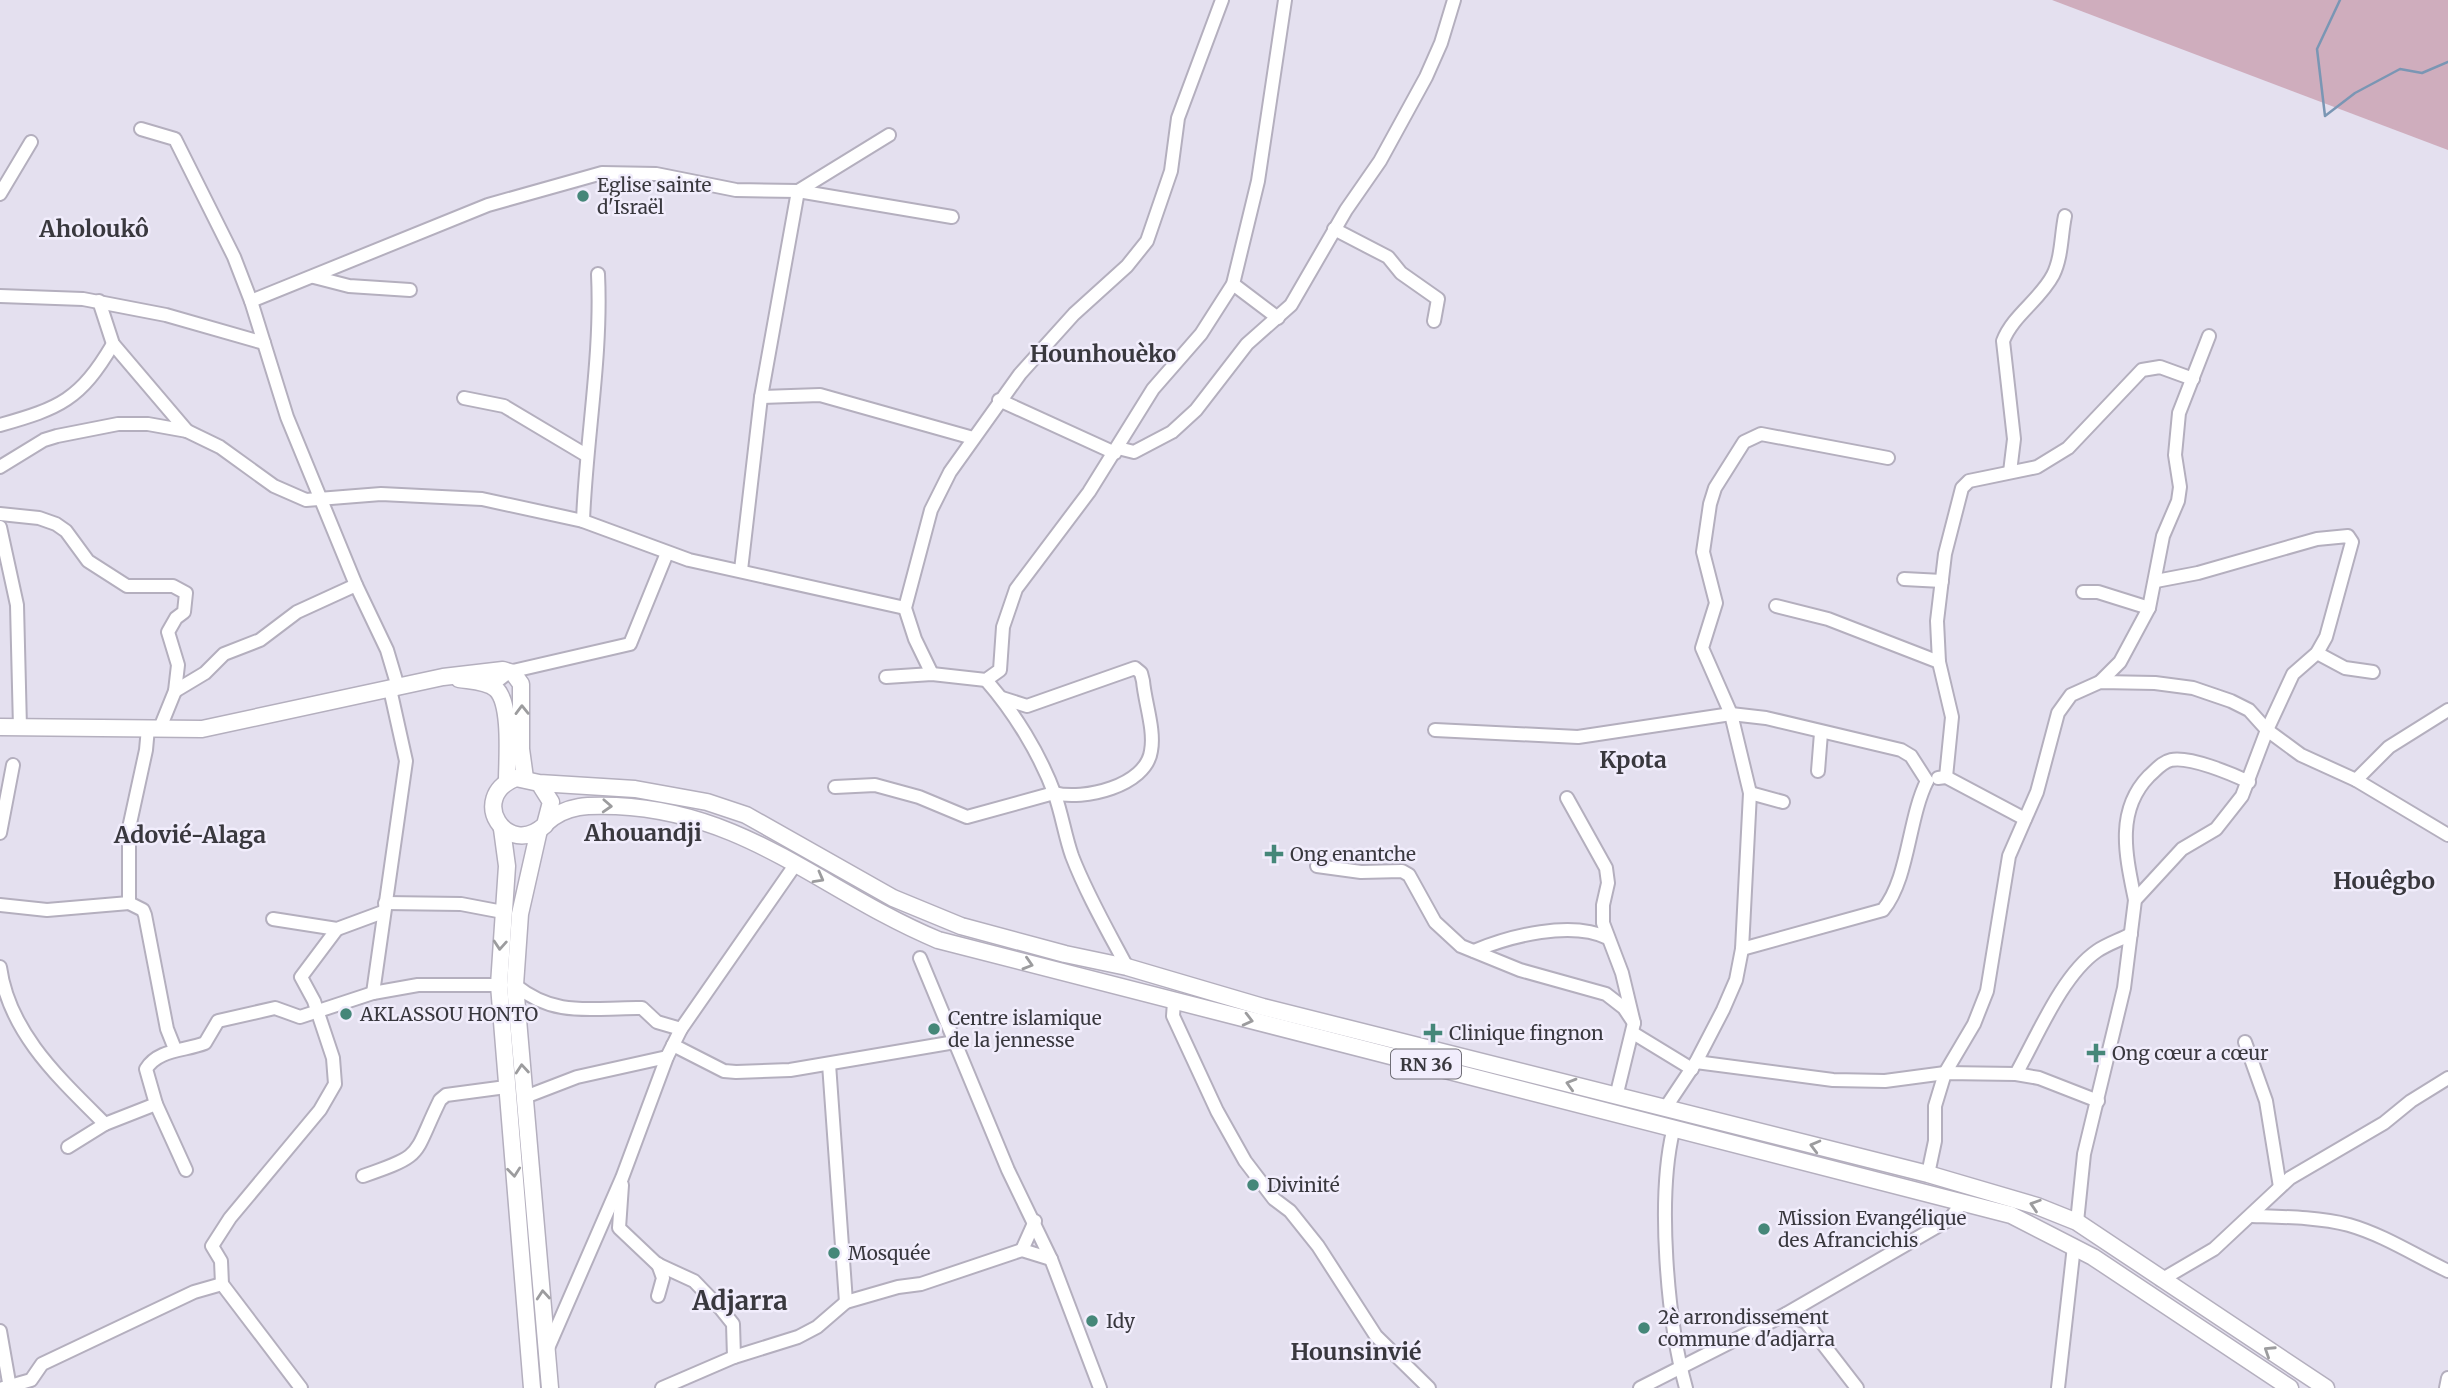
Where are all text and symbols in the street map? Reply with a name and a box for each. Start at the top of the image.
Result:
place label: Eglise sainte d'Israël [597,173,712,219]
marker: Eglise sainte d'Israël [575,188,591,204]
district label: Aholoukô [38,214,149,243]
district label: Hounhouèko [1030,339,1177,368]
one-way arrow [514,704,530,714]
district label: Kpota [1599,745,1667,774]
one-way arrow [602,798,613,813]
district label: Ahouandji [583,818,702,847]
district label: Adovié-Alaga [113,820,266,849]
place label: Ong enantche [1290,842,1416,866]
marker: Ong enantche [1264,844,1284,864]
district label: Houêgbo [2333,866,2435,895]
one-way arrow [812,870,825,883]
one-way arrow [493,940,508,951]
one-way arrow [1022,955,1034,970]
place label: AKLASSOU HONTO [359,1002,538,1026]
marker: AKLASSOU HONTO [338,1006,354,1022]
place label: Centre islamique de la jennesse [948,1006,1102,1052]
one-way arrow [1242,1012,1254,1026]
marker: Centre islamique de la jennesse [926,1021,942,1037]
place label: Clinique fingnon [1449,1021,1604,1045]
marker: Clinique fingnon [1423,1023,1443,1043]
place label: Ong cœur a cœur [2112,1041,2269,1065]
marker: Ong cœur a cœur [2086,1043,2106,1063]
road number: RN 36 [1391,1050,1461,1078]
one-way arrow [515,1063,530,1075]
one-way arrow [1565,1078,1577,1092]
one-way arrow [1809,1140,1821,1154]
one-way arrow [506,1167,521,1178]
place label: Divinité [1267,1173,1340,1197]
marker: Divinité [1245,1177,1261,1193]
one-way arrow [2029,1199,2041,1214]
place label: Mission Evangélique des Afrancichis [1778,1206,1967,1252]
marker: Mission Evangélique des Afrancichis [1756,1221,1772,1237]
place label: Mosquée [848,1241,930,1265]
marker: Mosquée [826,1245,842,1261]
district label: Adjarra [691,1284,788,1317]
one-way arrow [536,1290,551,1301]
place label: 2è arrondissement commune d'adjarra [1658,1305,1835,1351]
place label: Idy [1106,1309,1135,1333]
marker: Idy [1084,1313,1100,1329]
marker: 2è arrondissement commune d'adjarra [1636,1320,1652,1336]
district label: Hounsinvié [1291,1337,1421,1366]
one-way arrow [2264,1346,2277,1359]

